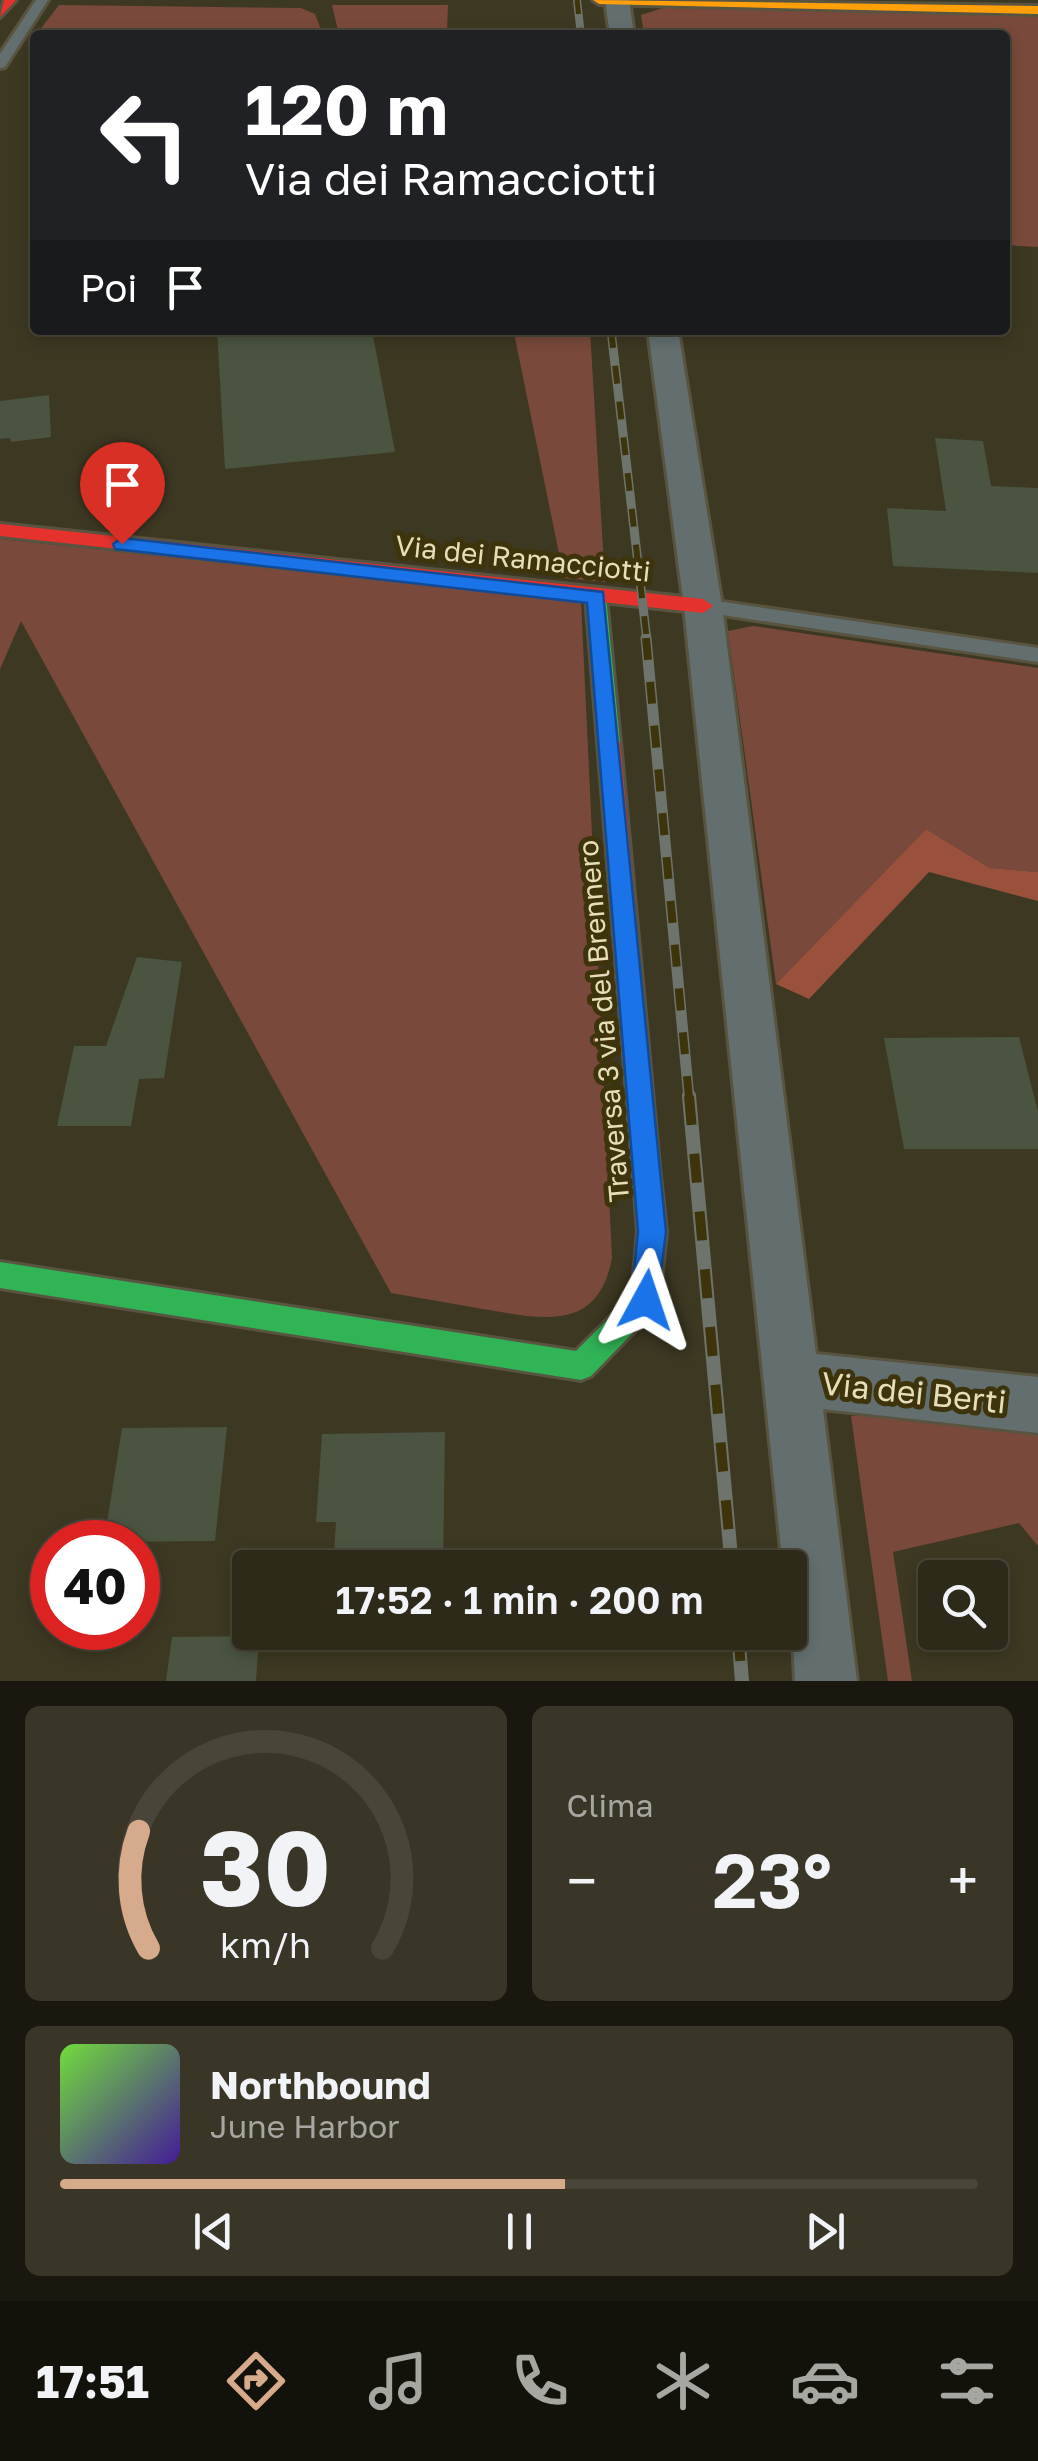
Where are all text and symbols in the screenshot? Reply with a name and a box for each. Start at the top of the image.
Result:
text: 120 m [245,66,448,150]
icon: left [80,70,210,200]
text: Via dei Ramacciotti [245,151,658,205]
icon: arrive [158,260,213,315]
text: Poi [80,265,138,310]
pin [80,442,165,545]
icon: arrive [95,457,150,512]
street label: Via dei Ramacciotti [394,528,652,588]
street label: Traversa 3 via del Brennero [571,839,635,1203]
position arrow [594,1248,698,1352]
street label: Via dei Berti [820,1363,1008,1421]
speed limit sign: 40 [30,1520,160,1650]
map controls [918,1560,1008,1650]
button: search [918,1560,1008,1650]
text: 17:52 · 1 min · 200 m [336,1577,703,1622]
text: Clima [567,1786,653,1824]
text: 30 [200,1804,331,1929]
text: 23° [713,1834,832,1925]
text: − [567,1847,597,1913]
text: + [948,1847,978,1913]
text: km/h [220,1923,311,1966]
text: Northbound [210,2062,431,2107]
text: June Harbor [210,2107,400,2145]
icon: previous [186,2204,241,2259]
icon: pause [492,2204,547,2259]
icon: next [798,2204,853,2259]
icon: directions [221,2346,291,2416]
icon: music [363,2346,433,2416]
icon: phone [505,2346,575,2416]
icon: climate [648,2346,718,2416]
icon: car [790,2346,860,2416]
icon: filters [932,2346,1002,2416]
text: 17:51 [36,2354,149,2408]

